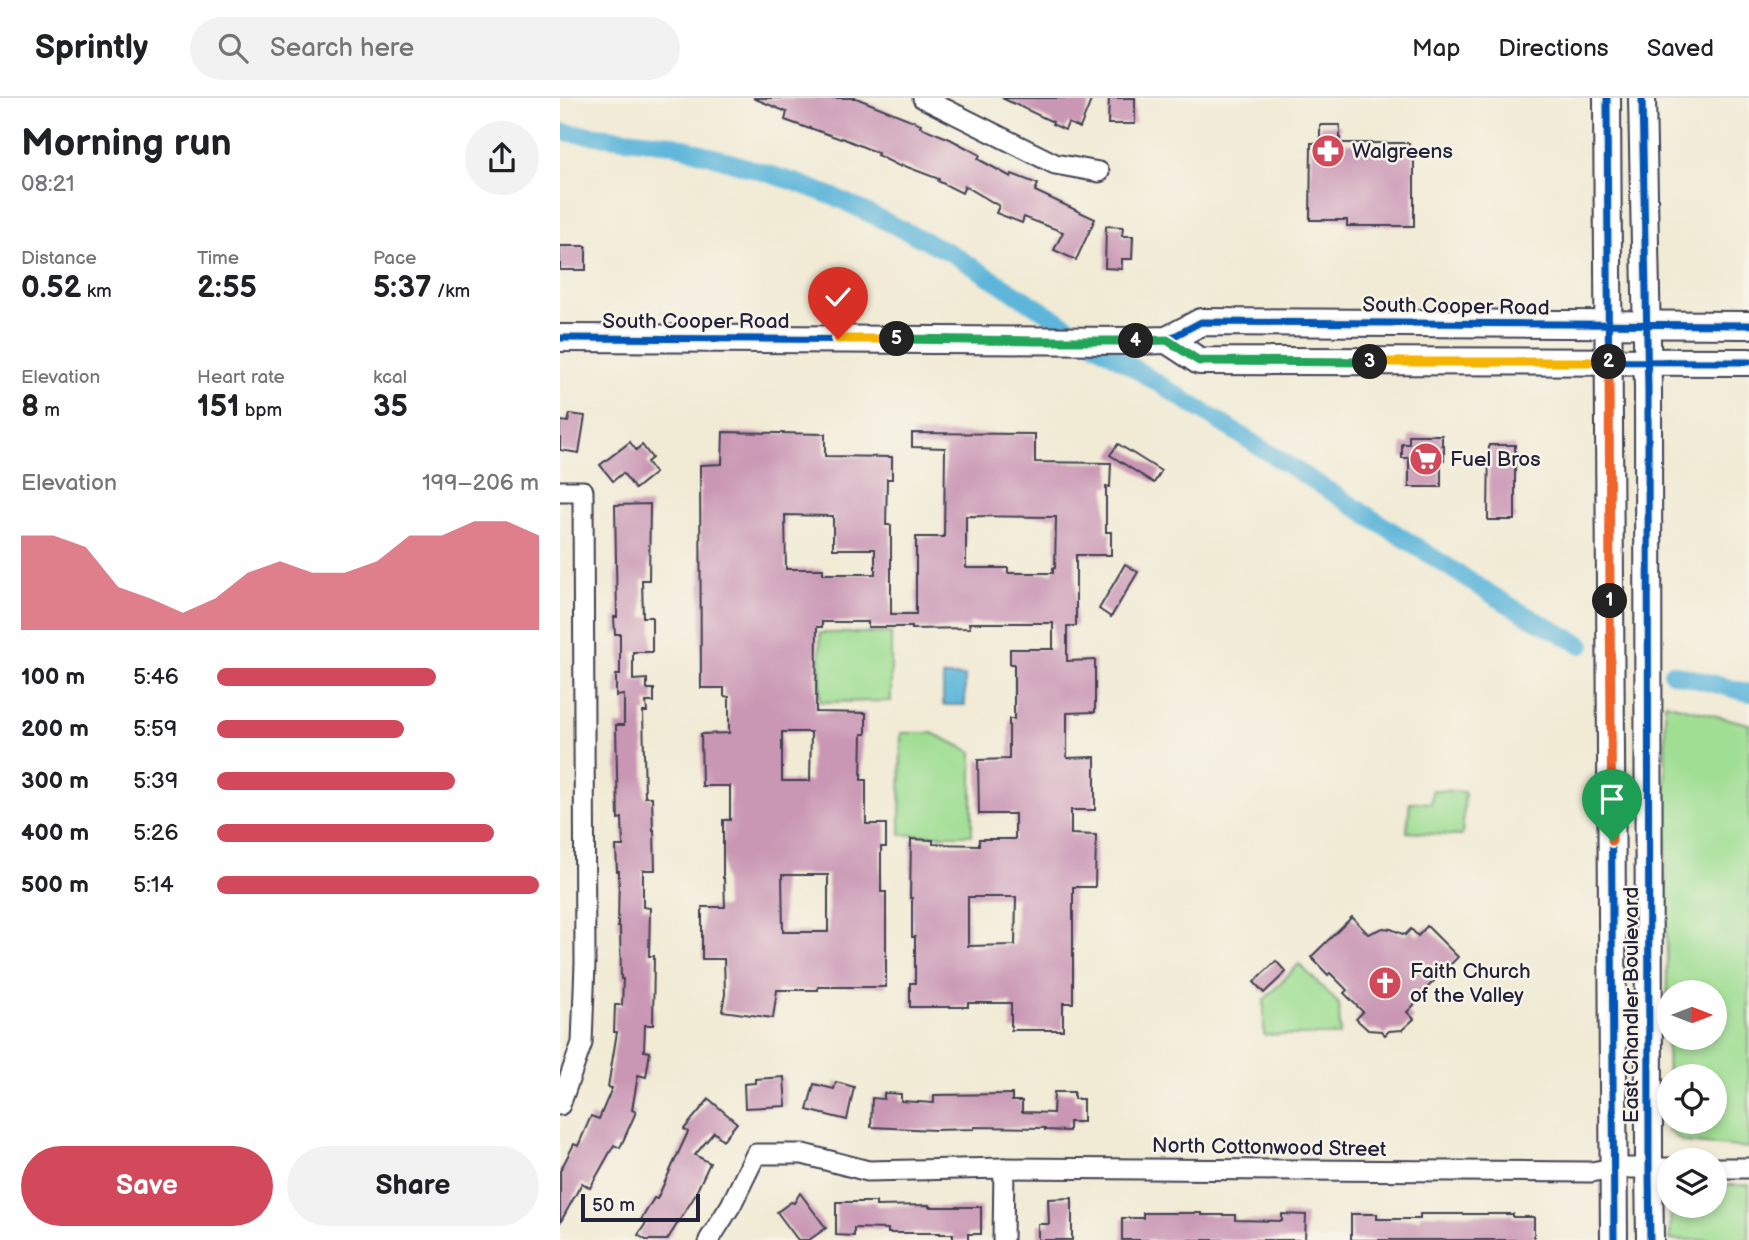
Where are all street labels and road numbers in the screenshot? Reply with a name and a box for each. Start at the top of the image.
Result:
street label: South Cooper Road [1362,292,1550,321]
street label: South Cooper Road [602,309,790,334]
street label: East Chandler Boulevard [1619,887,1644,1123]
street label: North Cottonwood Street [1152,1133,1387,1162]

